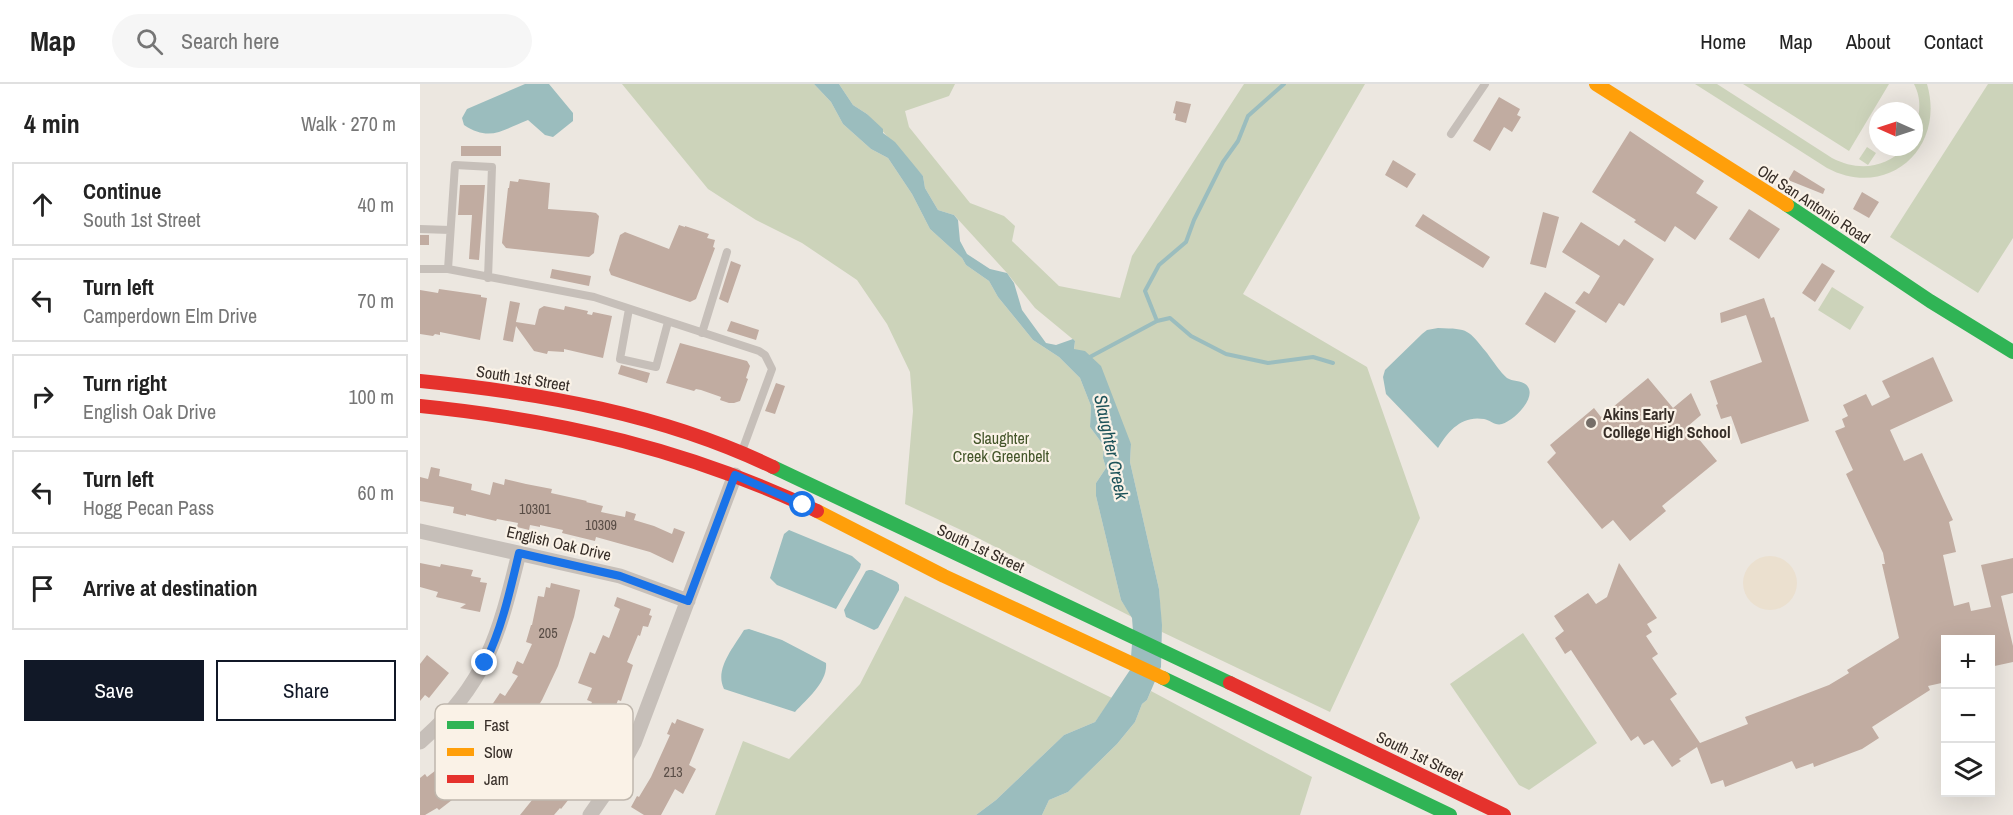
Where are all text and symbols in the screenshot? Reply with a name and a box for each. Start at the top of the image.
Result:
search box [112,14,532,68]
text: Map [30,22,76,60]
icon: search [133,25,166,58]
text: Search here [181,26,279,56]
text: Home [1700,27,1746,56]
text: Map [1779,27,1813,56]
text: About [1846,27,1891,56]
text: Contact [1924,27,1983,56]
north arrow [1869,102,1923,156]
text: 4 min [24,106,80,141]
text: Walk · 270 m [301,110,396,137]
street label: Old San Antonio Road [1753,159,1875,249]
text: Continue [83,176,161,206]
icon: ahead [26,188,59,221]
text: 40 m [358,191,394,218]
text: South 1st Street [83,206,201,233]
text: Turn left [83,272,154,302]
icon: left [26,284,59,317]
text: 70 m [358,287,394,314]
text: Camperdown Elm Drive [83,302,257,329]
street label: South 1st Street [475,360,572,396]
text: Turn right [83,368,167,398]
icon: right [26,380,59,413]
text: 100 m [348,383,394,410]
water label: Slaughter Creek [1088,392,1135,502]
text: English Oak Drive [83,398,216,425]
place label: Akins Early College High School [1603,403,1731,443]
marker: Akins Early College High School [1584,416,1598,430]
park label: Slaughter Creek Greenbelt [953,427,1049,467]
text: Turn left [83,464,154,494]
icon: left [26,476,59,509]
text: 60 m [358,479,394,506]
route start [789,491,815,517]
text: Hogg Pecan Pass [83,494,214,521]
house number: 10301 [519,500,552,518]
house number: 10309 [585,516,617,534]
street label: South 1st Street [934,518,1029,578]
street label: English Oak Drive [505,520,613,566]
icon: arrive [26,572,59,605]
text: Arrive at destination [83,573,257,603]
house number: 205 [538,624,558,642]
map controls [1941,635,1995,797]
button: + [1941,635,1995,689]
route end [471,649,497,675]
button: Save [24,660,204,721]
button: Share [216,660,396,721]
button: − [1941,689,1995,743]
legend [435,704,633,800]
text: Fast [484,714,509,736]
street label: South 1st Street [1373,725,1467,787]
text: Slow [484,741,513,763]
button: layers [1941,743,1995,797]
house number: 213 [663,763,683,781]
text: Jam [484,768,509,790]

